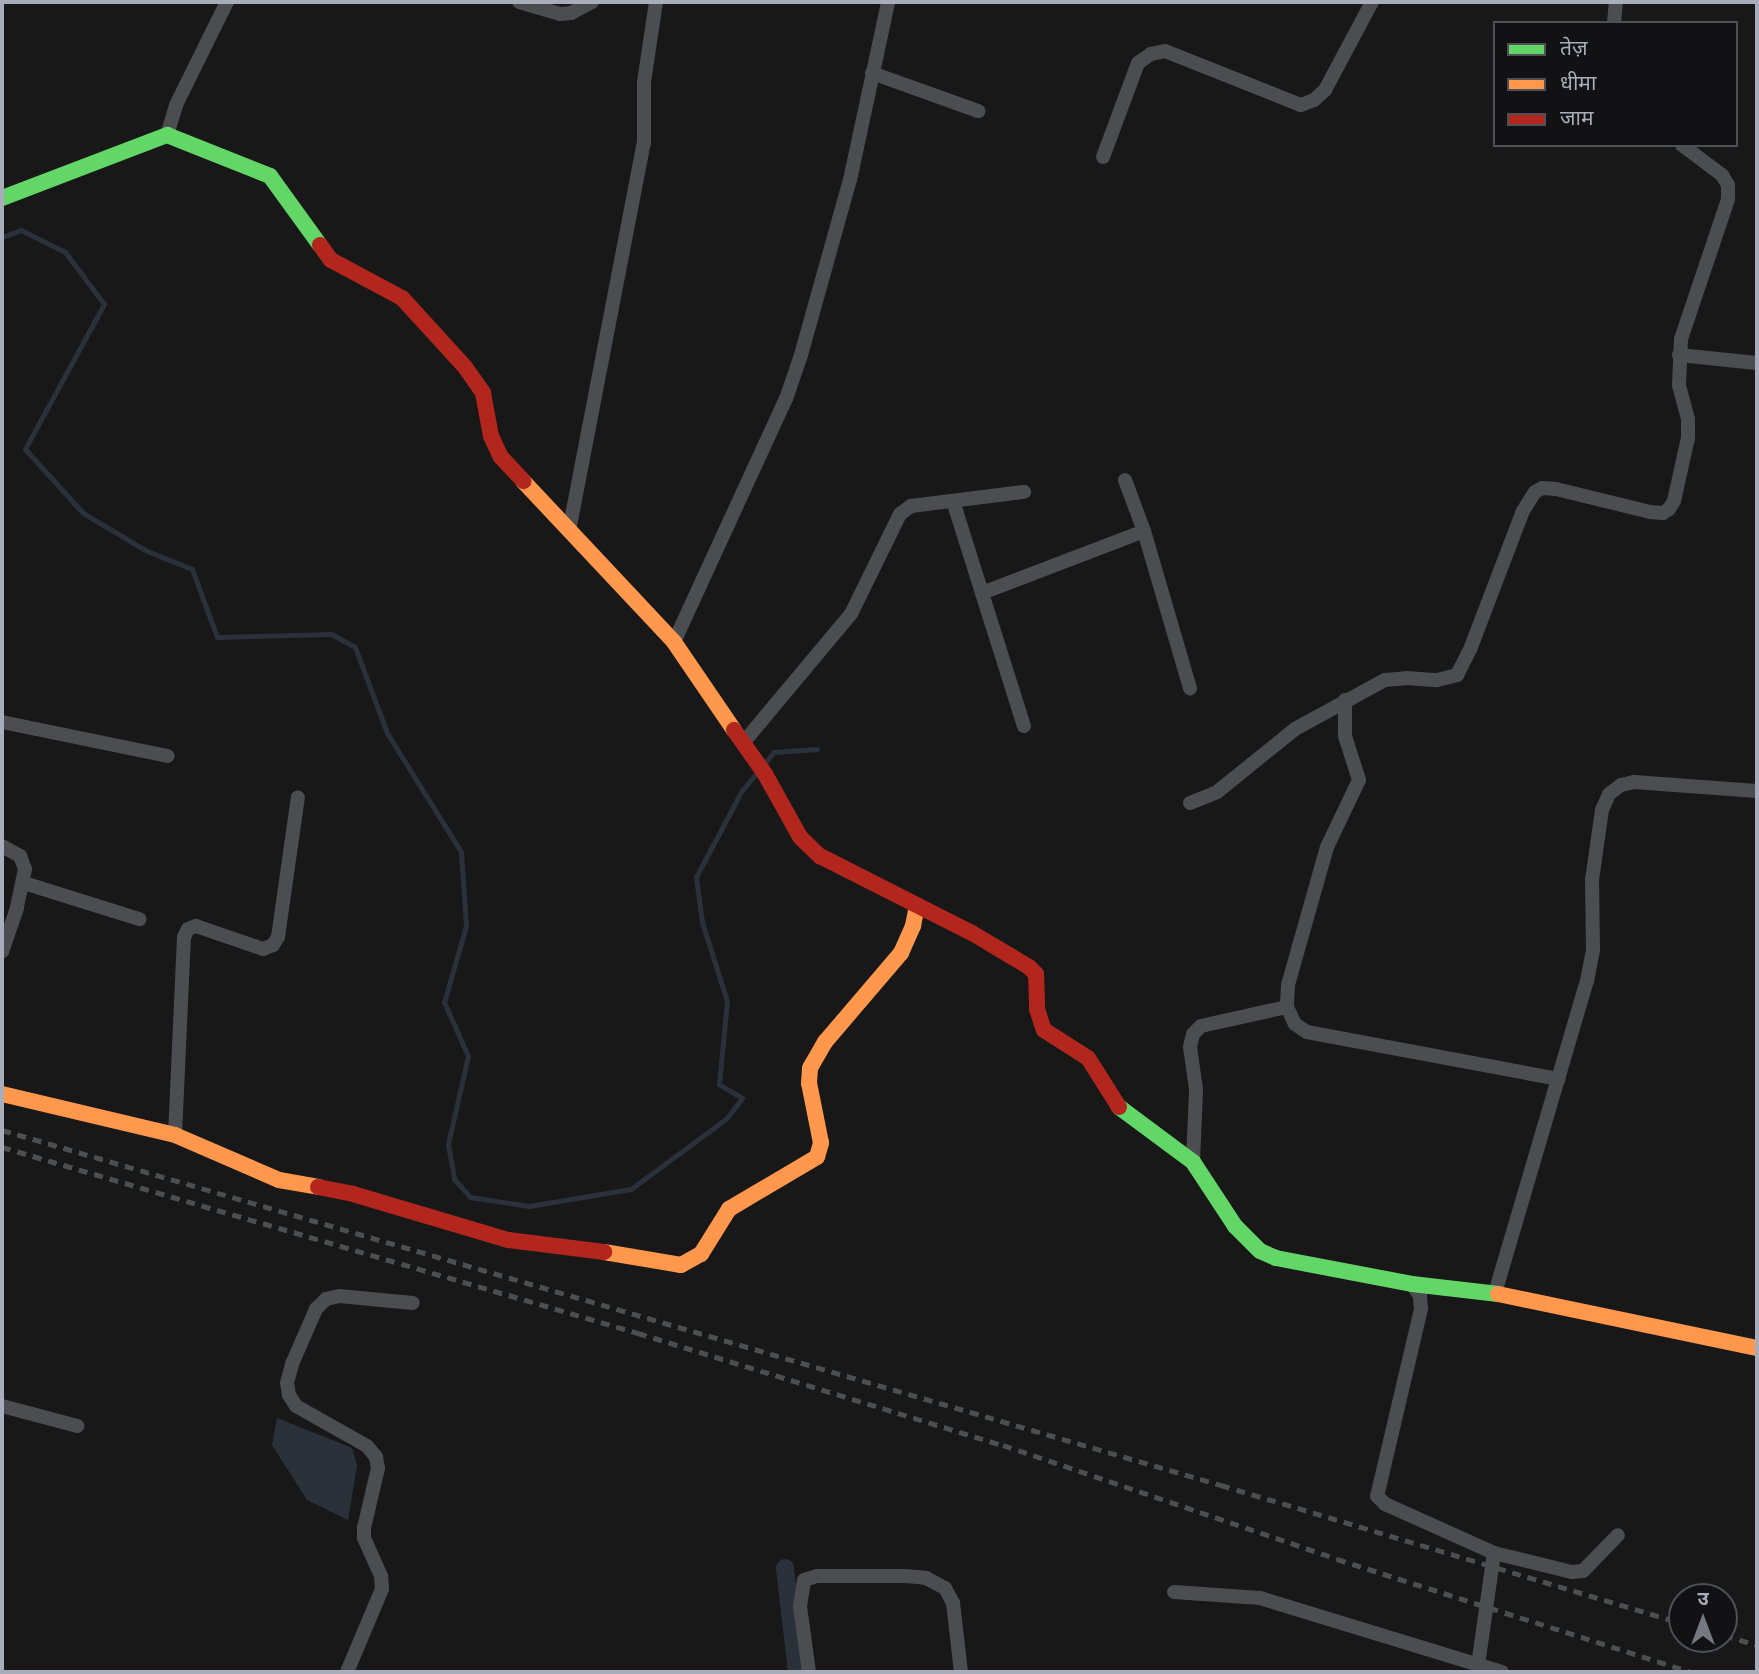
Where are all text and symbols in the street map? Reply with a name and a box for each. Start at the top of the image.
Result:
legend [1493,21,1738,147]
text: तेज़ [1560,35,1588,61]
text: धीमा [1560,70,1596,96]
text: जाम [1560,105,1594,131]
north arrow [1668,1583,1738,1653]
text: उ [1697,1587,1709,1610]

